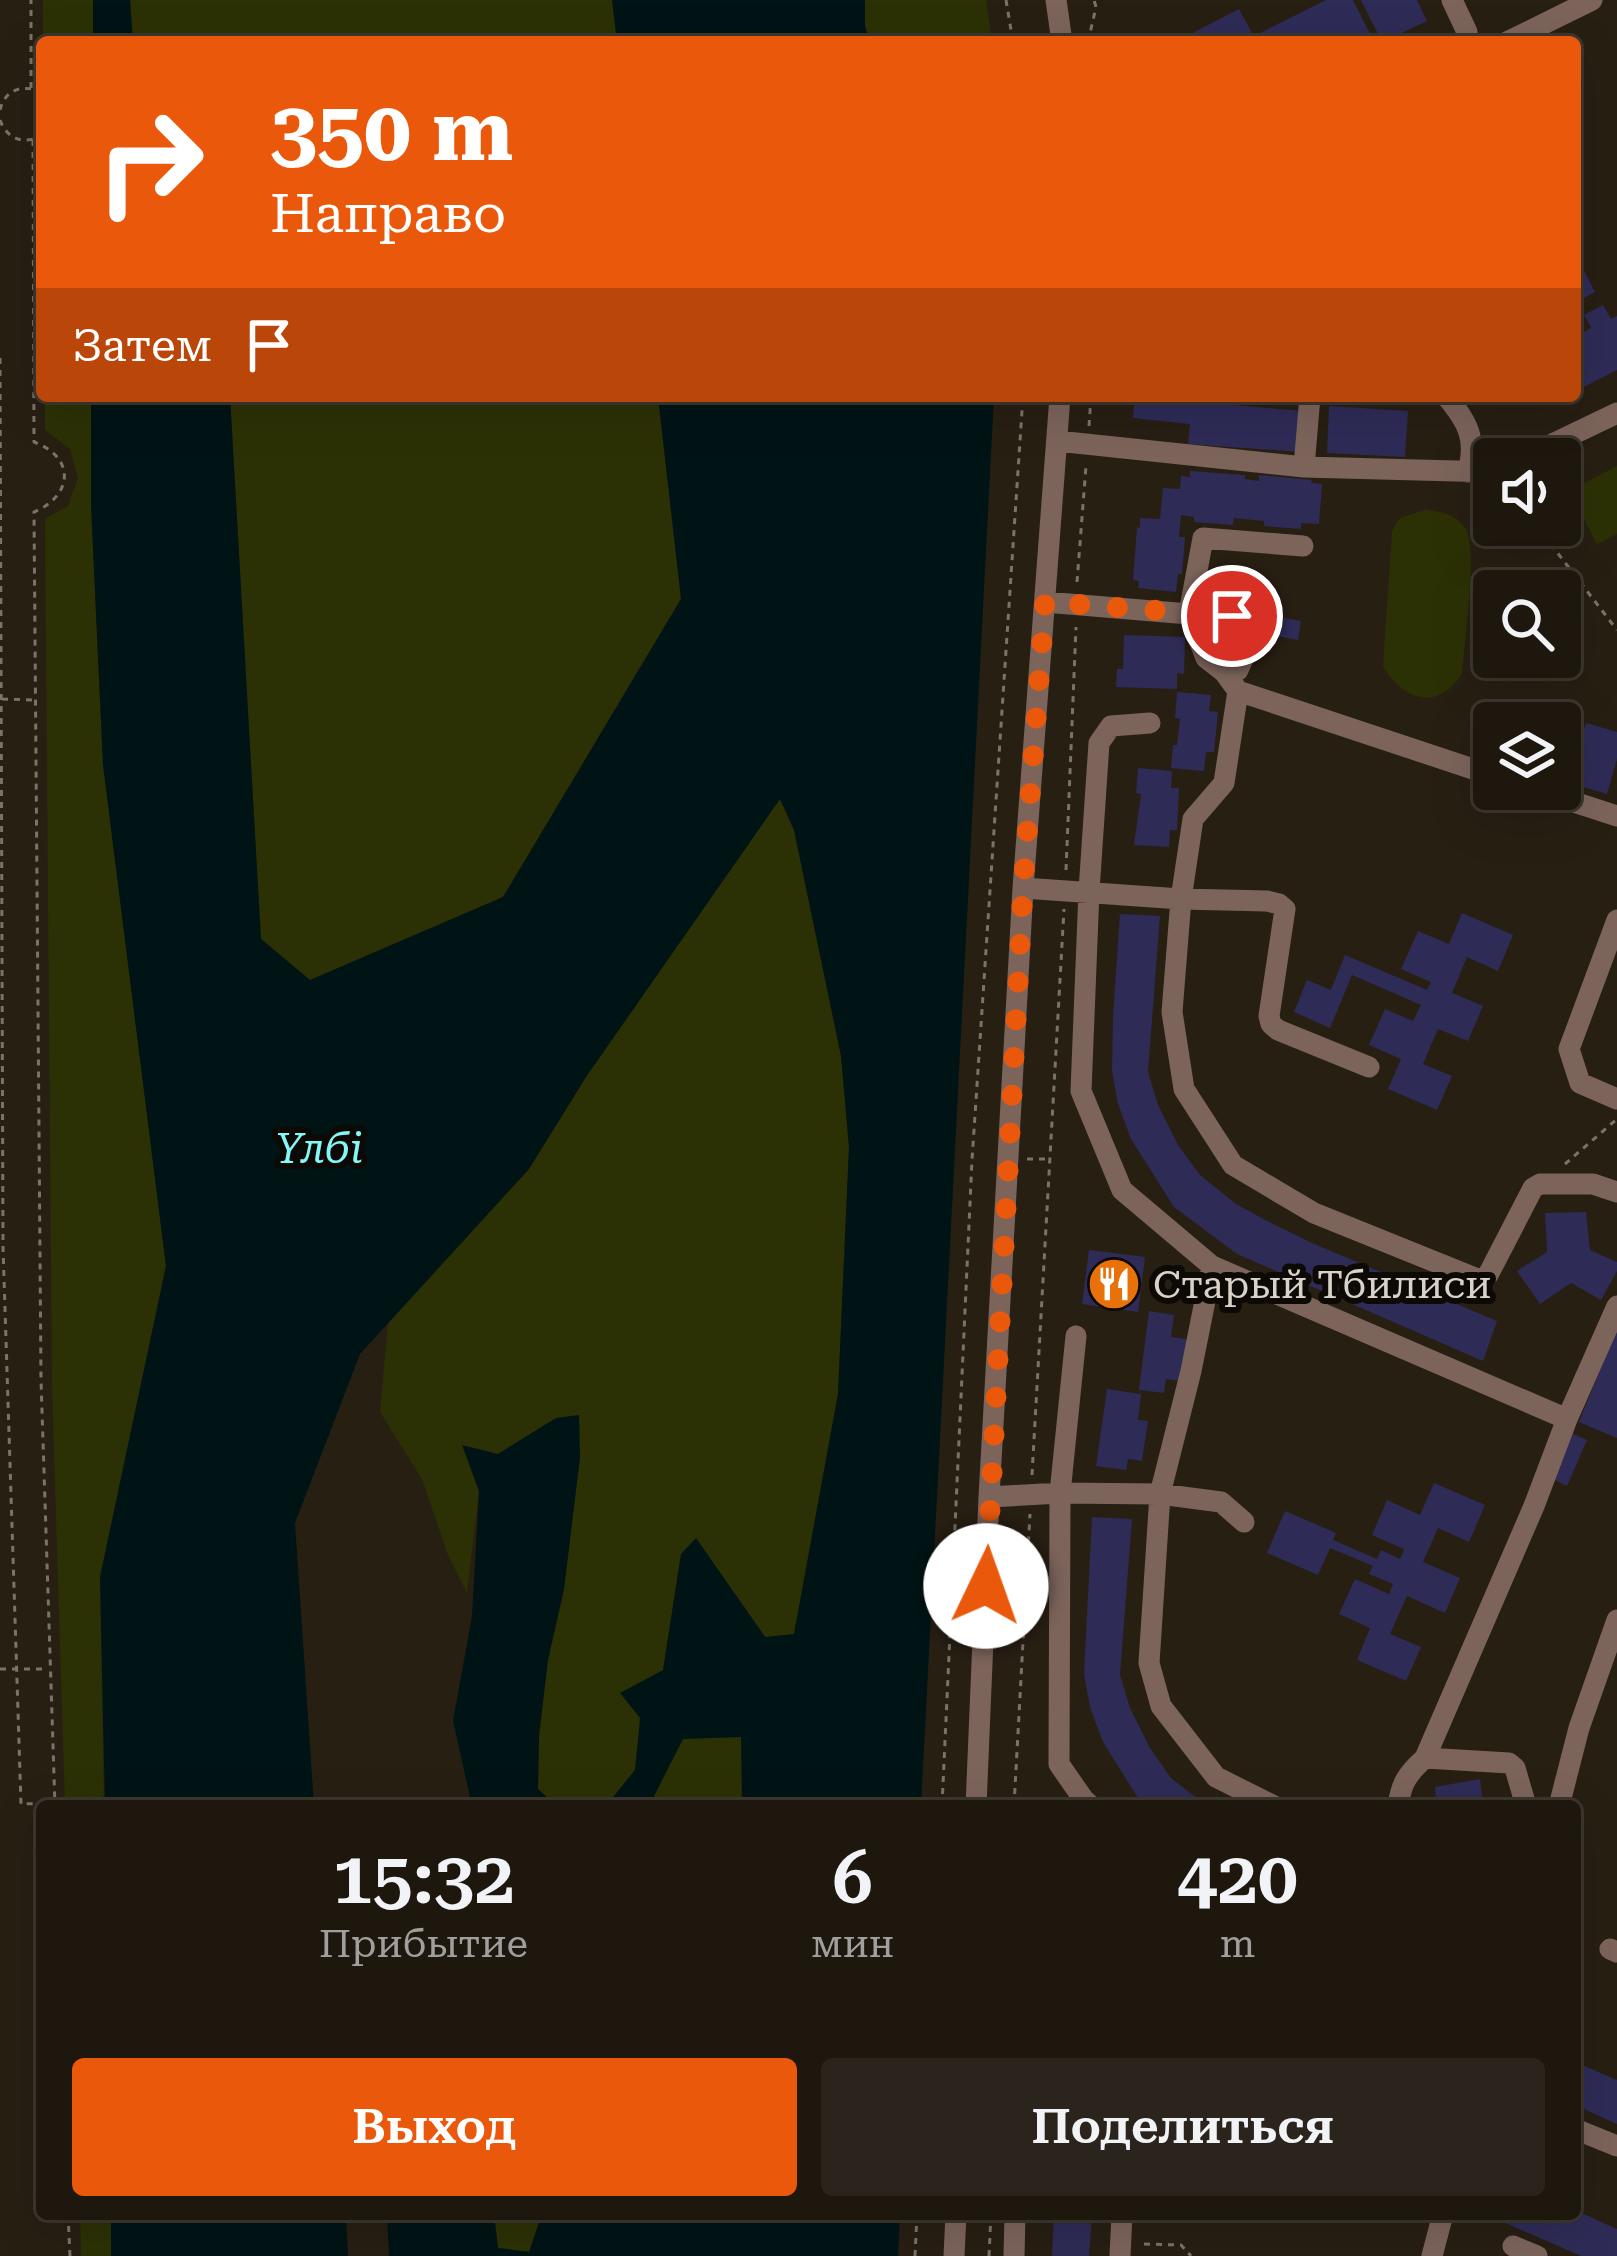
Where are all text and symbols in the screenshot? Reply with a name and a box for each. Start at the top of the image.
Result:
text: 350 m [270,82,513,180]
icon: right [72,84,228,240]
text: Направо [270,182,506,245]
icon: arrive [236,312,302,378]
text: Затем [72,319,212,372]
map controls [1473,438,1581,810]
button: sound [1473,438,1581,546]
pin [1181,565,1283,667]
button: search [1473,570,1581,678]
icon: arrive [1199,583,1265,649]
button: layers [1473,702,1581,810]
water label: Үлбі [275,1124,363,1173]
restaurant icon: Старый Тбилиси [1086,1256,1142,1312]
place label: Старый Тбилиси [1153,1262,1491,1308]
position arrow [923,1523,1049,1649]
text: 15:32 [332,1836,515,1921]
text: 6 [832,1836,873,1921]
text: 420 [1177,1836,1298,1921]
text: Прибытие [319,1921,528,1967]
text: мин [811,1921,894,1967]
text: m [1220,1921,1255,1967]
button: Выход [72,2058,797,2196]
button: Поделиться [821,2058,1545,2196]

